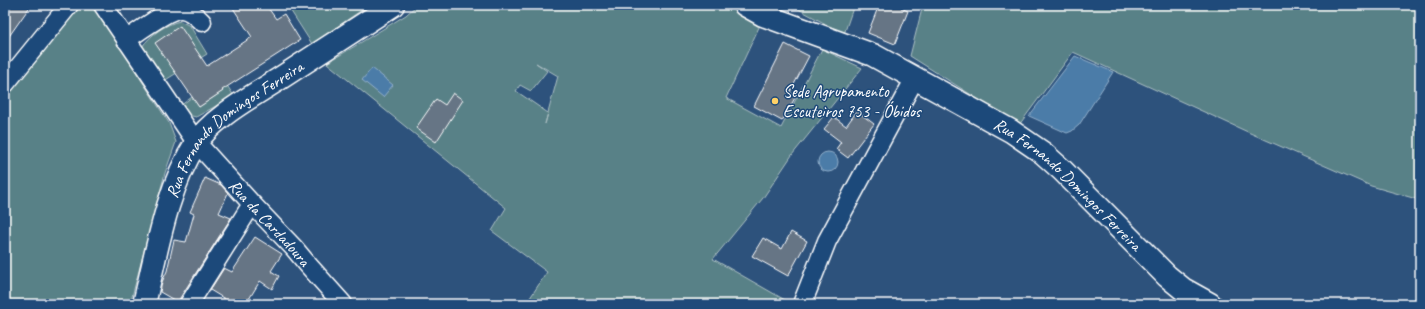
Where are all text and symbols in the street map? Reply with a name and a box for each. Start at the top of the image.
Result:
street label: Rua Fernando Domingos Ferreira [162,55,309,201]
place label: Sede Agrupamento Escuteiros 753 - Óbidos [783,81,923,122]
marker: Sede Agrupamento Escuteiros 753 - Óbidos [770,96,780,106]
street label: Rua Fernando Domingos Ferreira [990,114,1147,257]
street label: Rua da Cardadoura [224,175,315,272]

